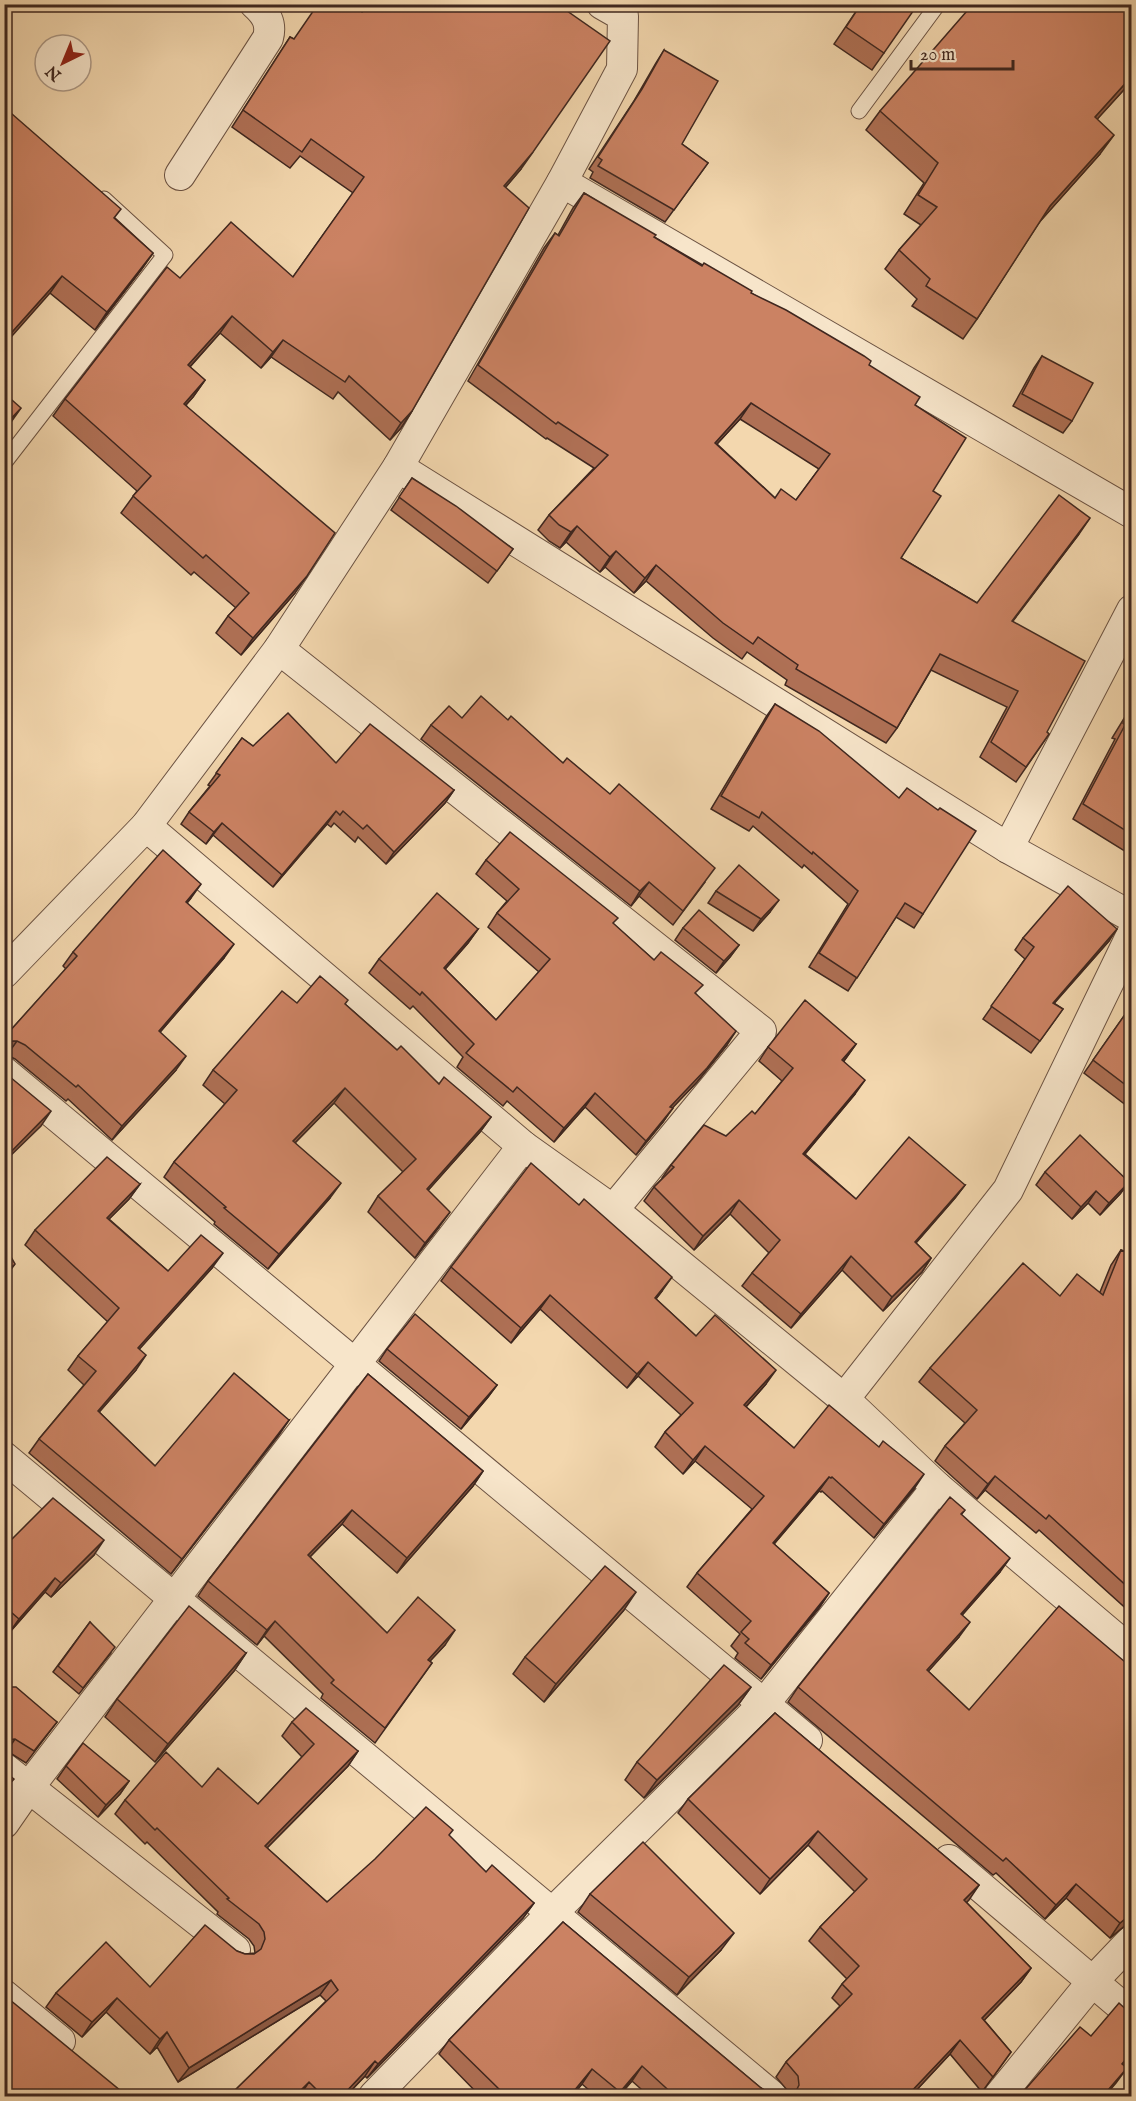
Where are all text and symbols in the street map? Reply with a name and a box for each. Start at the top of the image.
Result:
north arrow [33,33,93,93]
scale bar [911,33,1013,71]
text: 20 m [920,44,955,67]
text: N [42,60,67,85]

